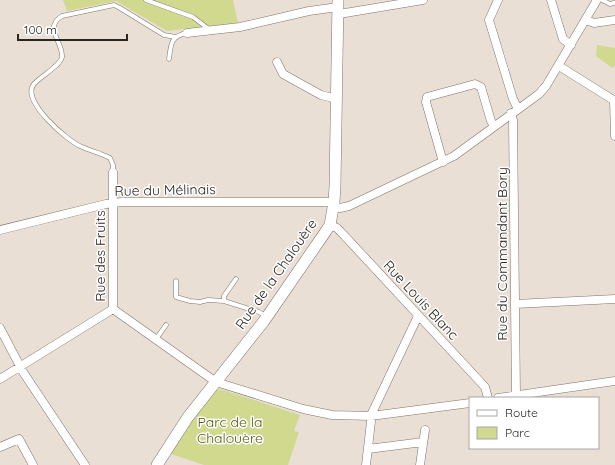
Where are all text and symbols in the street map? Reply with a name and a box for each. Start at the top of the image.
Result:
scale bar [18,16,127,42]
text: 100 m [24,22,57,37]
street label: Rue du Commandant Bory [493,167,511,341]
street label: Rue du Mélinais [114,180,216,200]
street label: Rue des Fruits [91,210,109,302]
street label: Rue de la Chalouère [231,215,321,333]
street label: Rue Louis Blanc [380,256,462,344]
legend [469,397,599,449]
text: Route [505,405,538,420]
park label: Parc de la Chalouère [197,413,263,447]
text: Parc [505,425,530,440]

